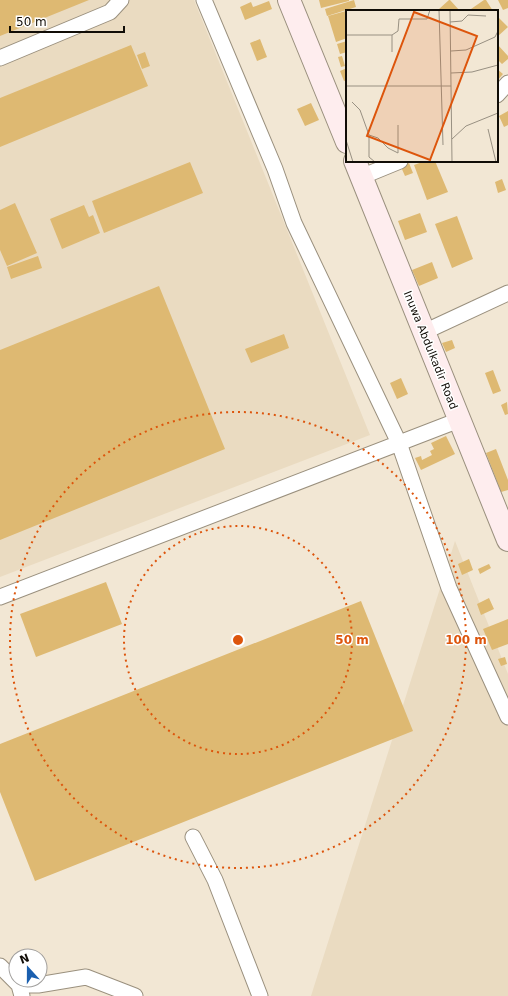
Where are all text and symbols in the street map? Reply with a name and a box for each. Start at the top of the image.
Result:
scale bar [10,8,124,34]
inset map [346,10,498,162]
text: 50 m [16,15,47,29]
street label: Inuwa Abdulkadir Road [401,289,460,411]
centre of rings [231,633,245,647]
text: 50 m [335,633,369,647]
text: 100 m [445,633,487,647]
north arrow [8,948,48,988]
text: N [18,951,31,967]

